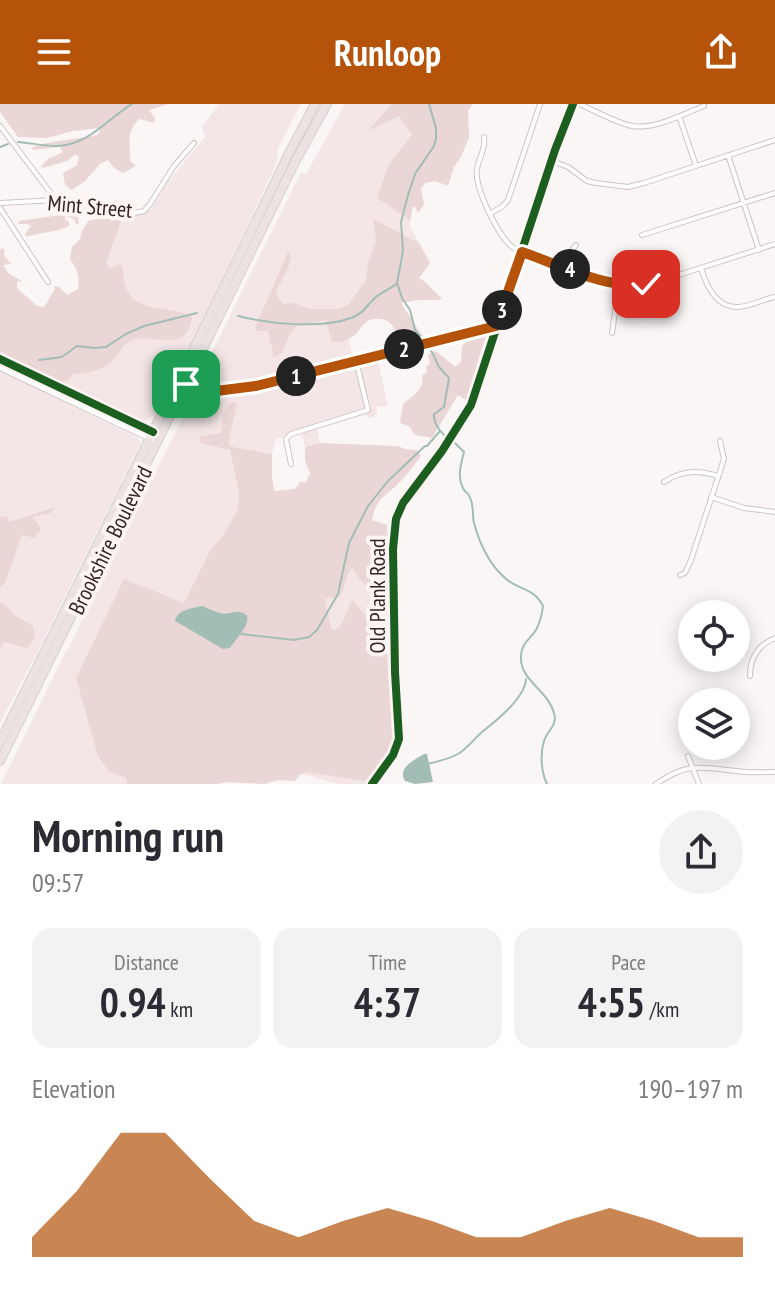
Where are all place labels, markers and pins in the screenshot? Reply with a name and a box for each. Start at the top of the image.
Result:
pin: 4 [550,249,590,289]
pin [612,250,680,318]
pin: 3 [482,290,522,330]
pin: 2 [384,329,424,369]
pin [152,350,220,418]
pin: 1 [276,356,316,396]

